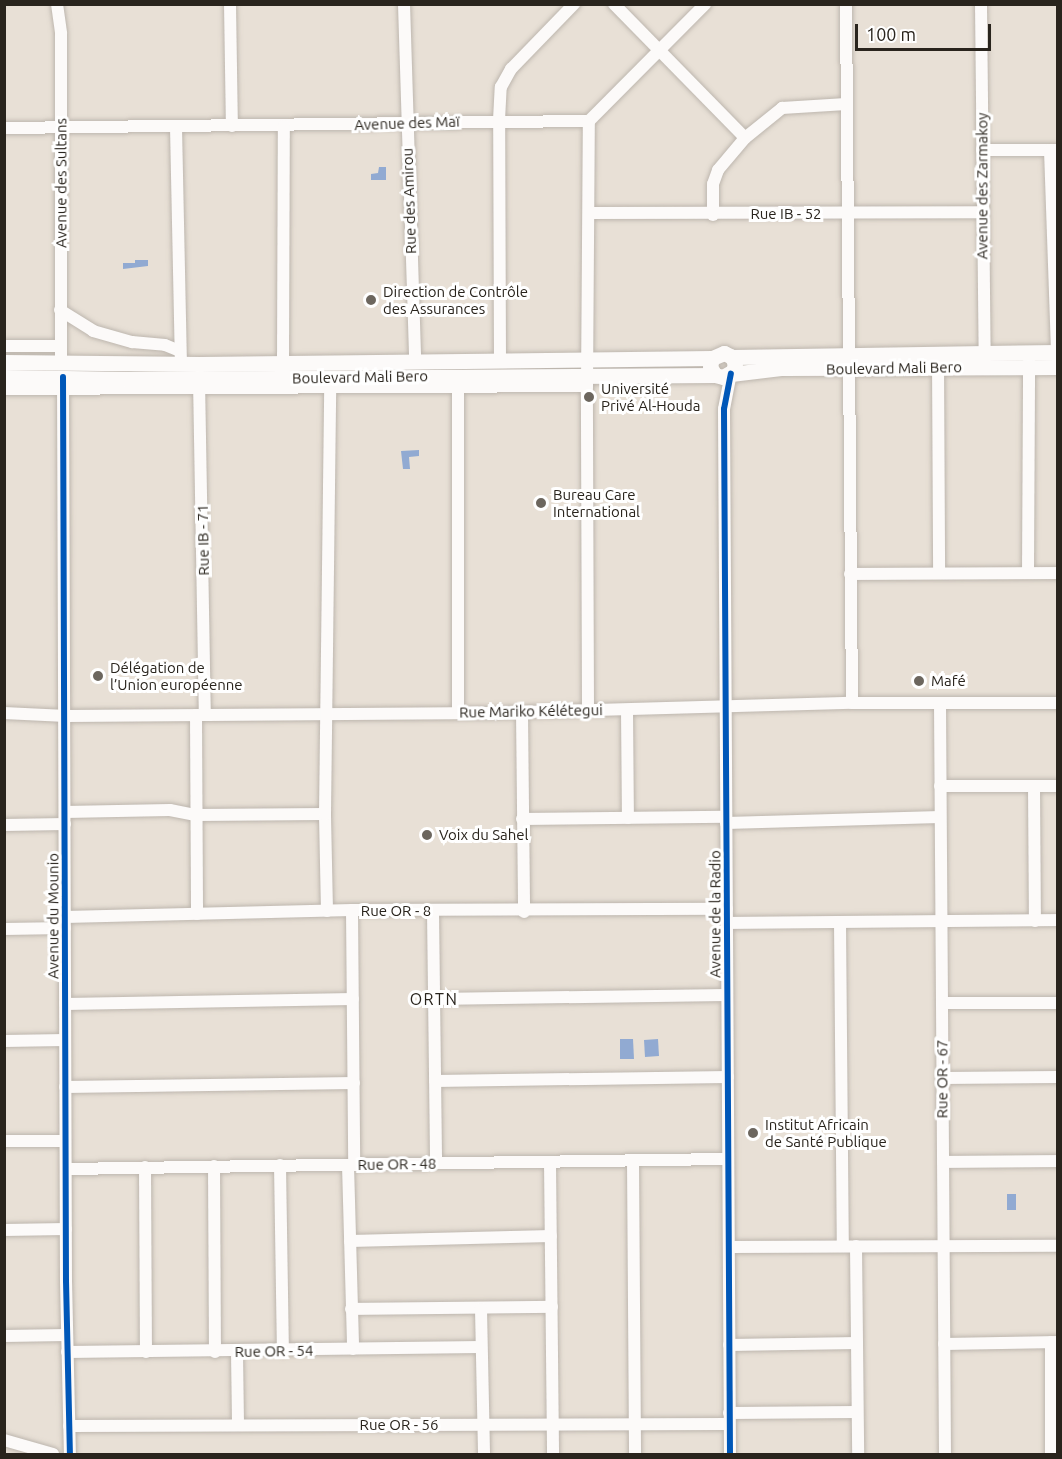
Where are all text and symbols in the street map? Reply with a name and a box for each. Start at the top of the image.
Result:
scale bar [858,12,994,50]
text: 100 m [866,24,916,44]
street label: Avenue des Maï [354,112,460,134]
street label: Avenue des Zarmakoy [973,113,991,259]
street label: Avenue des Sultans [52,118,70,248]
street label: Rue des Amirou [398,148,420,254]
street label: Rue IB - 52 [750,205,822,223]
place label: Direction de Contrôle des Assurances [383,282,528,317]
marker: Direction de Contrôle des Assurances [364,293,378,307]
street label: Boulevard Mali Bero [826,358,962,378]
street label: Boulevard Mali Bero [292,367,428,387]
place label: Université Privé Al-Houda [601,379,701,414]
marker: Université Privé Al-Houda [582,390,596,404]
place label: Bureau Care International [553,485,640,520]
marker: Bureau Care International [534,496,548,510]
street label: Rue IB - 71 [193,504,213,576]
place label: Délégation de l’Union européenne [110,658,243,693]
marker: Délégation de l’Union européenne [91,669,105,683]
place label: Mafé [931,672,966,690]
marker: Mafé [912,674,926,688]
street label: Rue Mariko Kélétegui [459,701,603,721]
place label: Voix du Sahel [439,826,529,844]
marker: Voix du Sahel [420,828,434,842]
street label: Avenue de la Radio [706,850,724,978]
street label: Avenue du Mounio [44,853,62,979]
street label: Rue OR - 8 [361,902,431,920]
district label: ORTN [410,989,458,1009]
street label: Rue OR - 67 [933,1040,951,1118]
place label: Institut Africain de Santé Publique [765,1115,887,1150]
marker: Institut Africain de Santé Publique [746,1126,760,1140]
street label: Rue OR - 48 [357,1154,437,1174]
street label: Rue OR - 54 [234,1341,314,1361]
street label: Rue OR - 56 [360,1416,438,1434]

